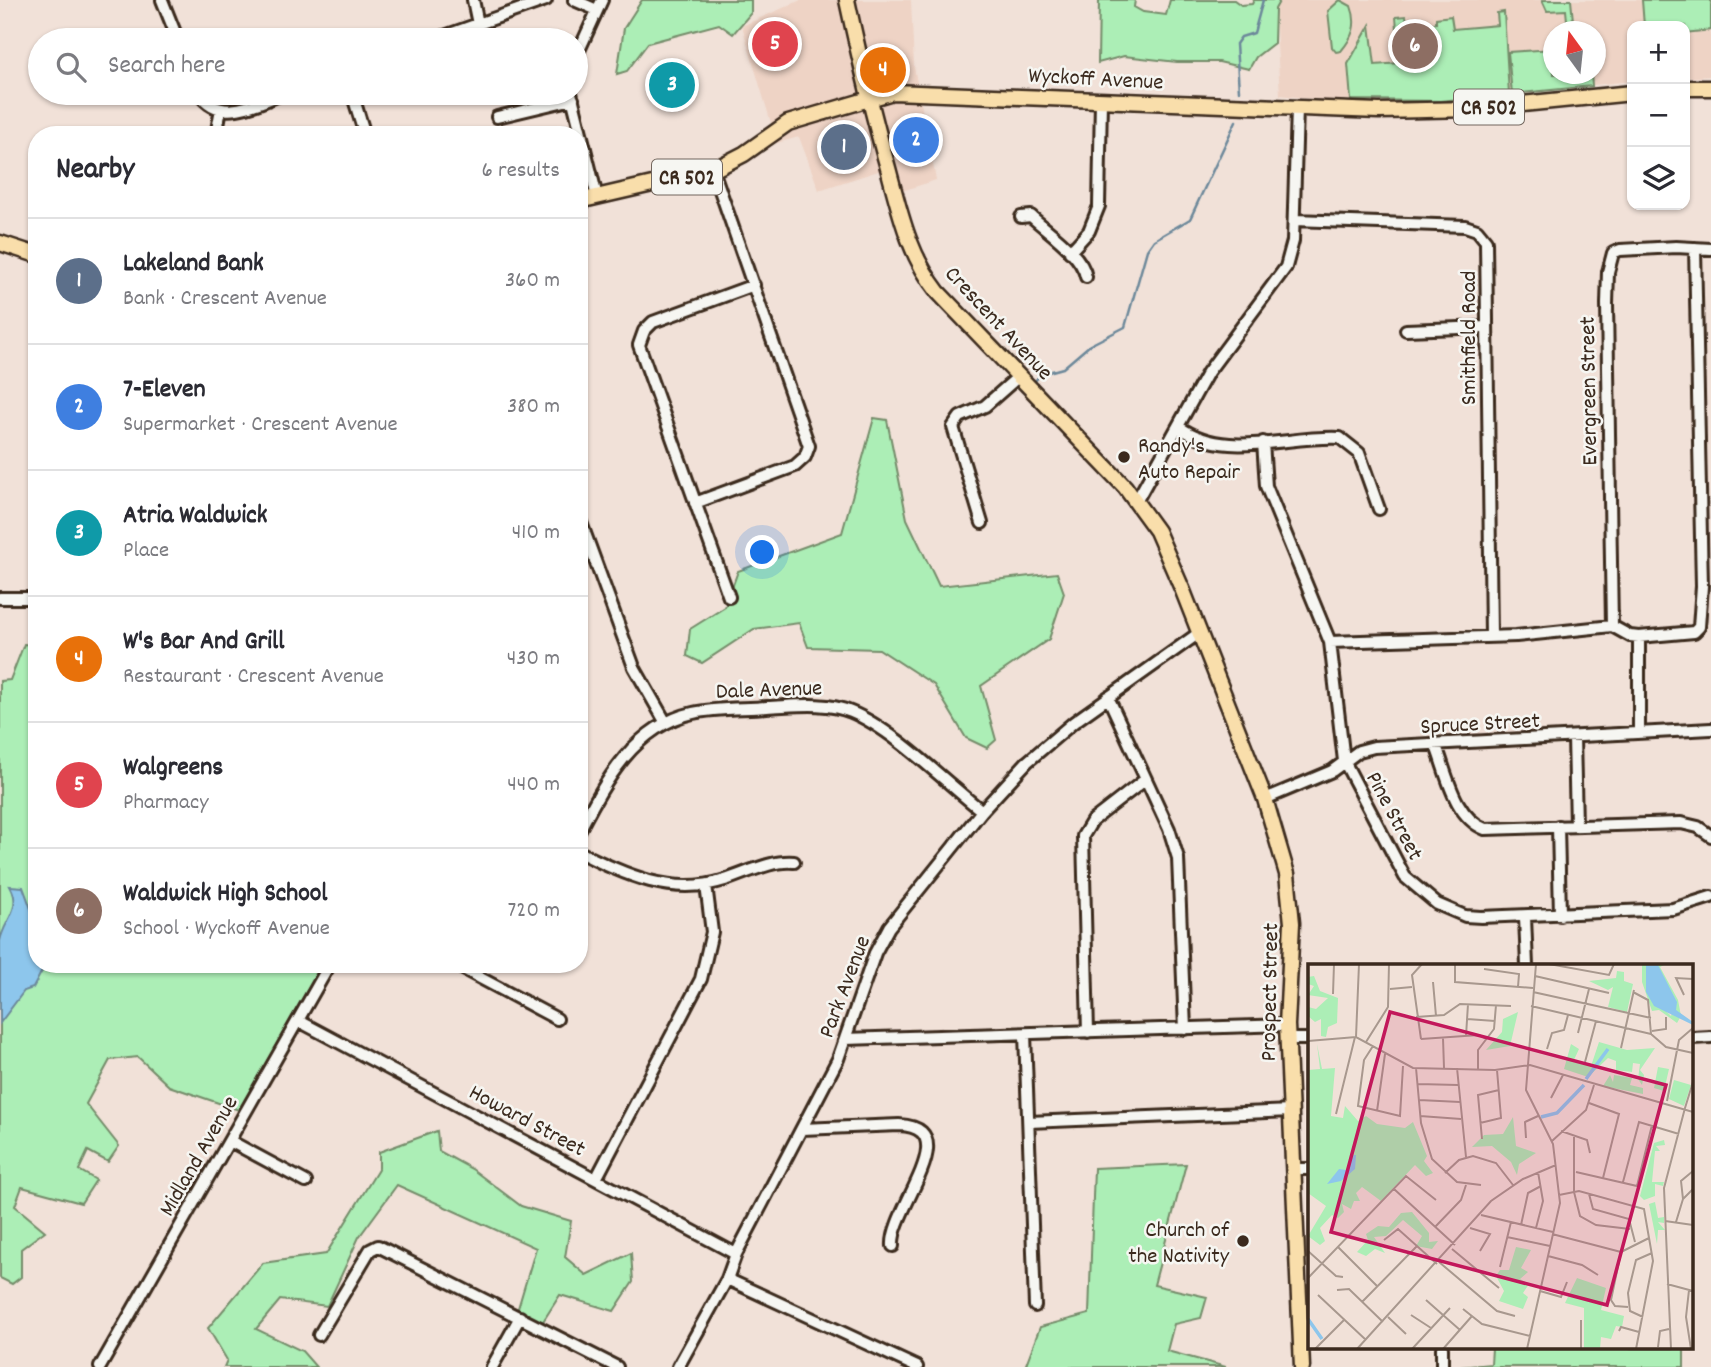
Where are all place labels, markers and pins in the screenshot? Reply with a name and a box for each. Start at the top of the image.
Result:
pin: 5 [752,18,798,70]
pin: 6 [1392,20,1438,72]
pin: 4 [860,44,906,96]
pin: 3 [649,59,695,111]
pin: 2 [893,114,939,166]
pin: 1 [821,121,867,173]
place label: Randy's Auto Repair [1138,431,1240,490]
marker: Randy's Auto Repair [1116,449,1132,465]
place label: Church of the Nativity [1128,1215,1230,1274]
marker: Church of the Nativity [1235,1233,1251,1249]

